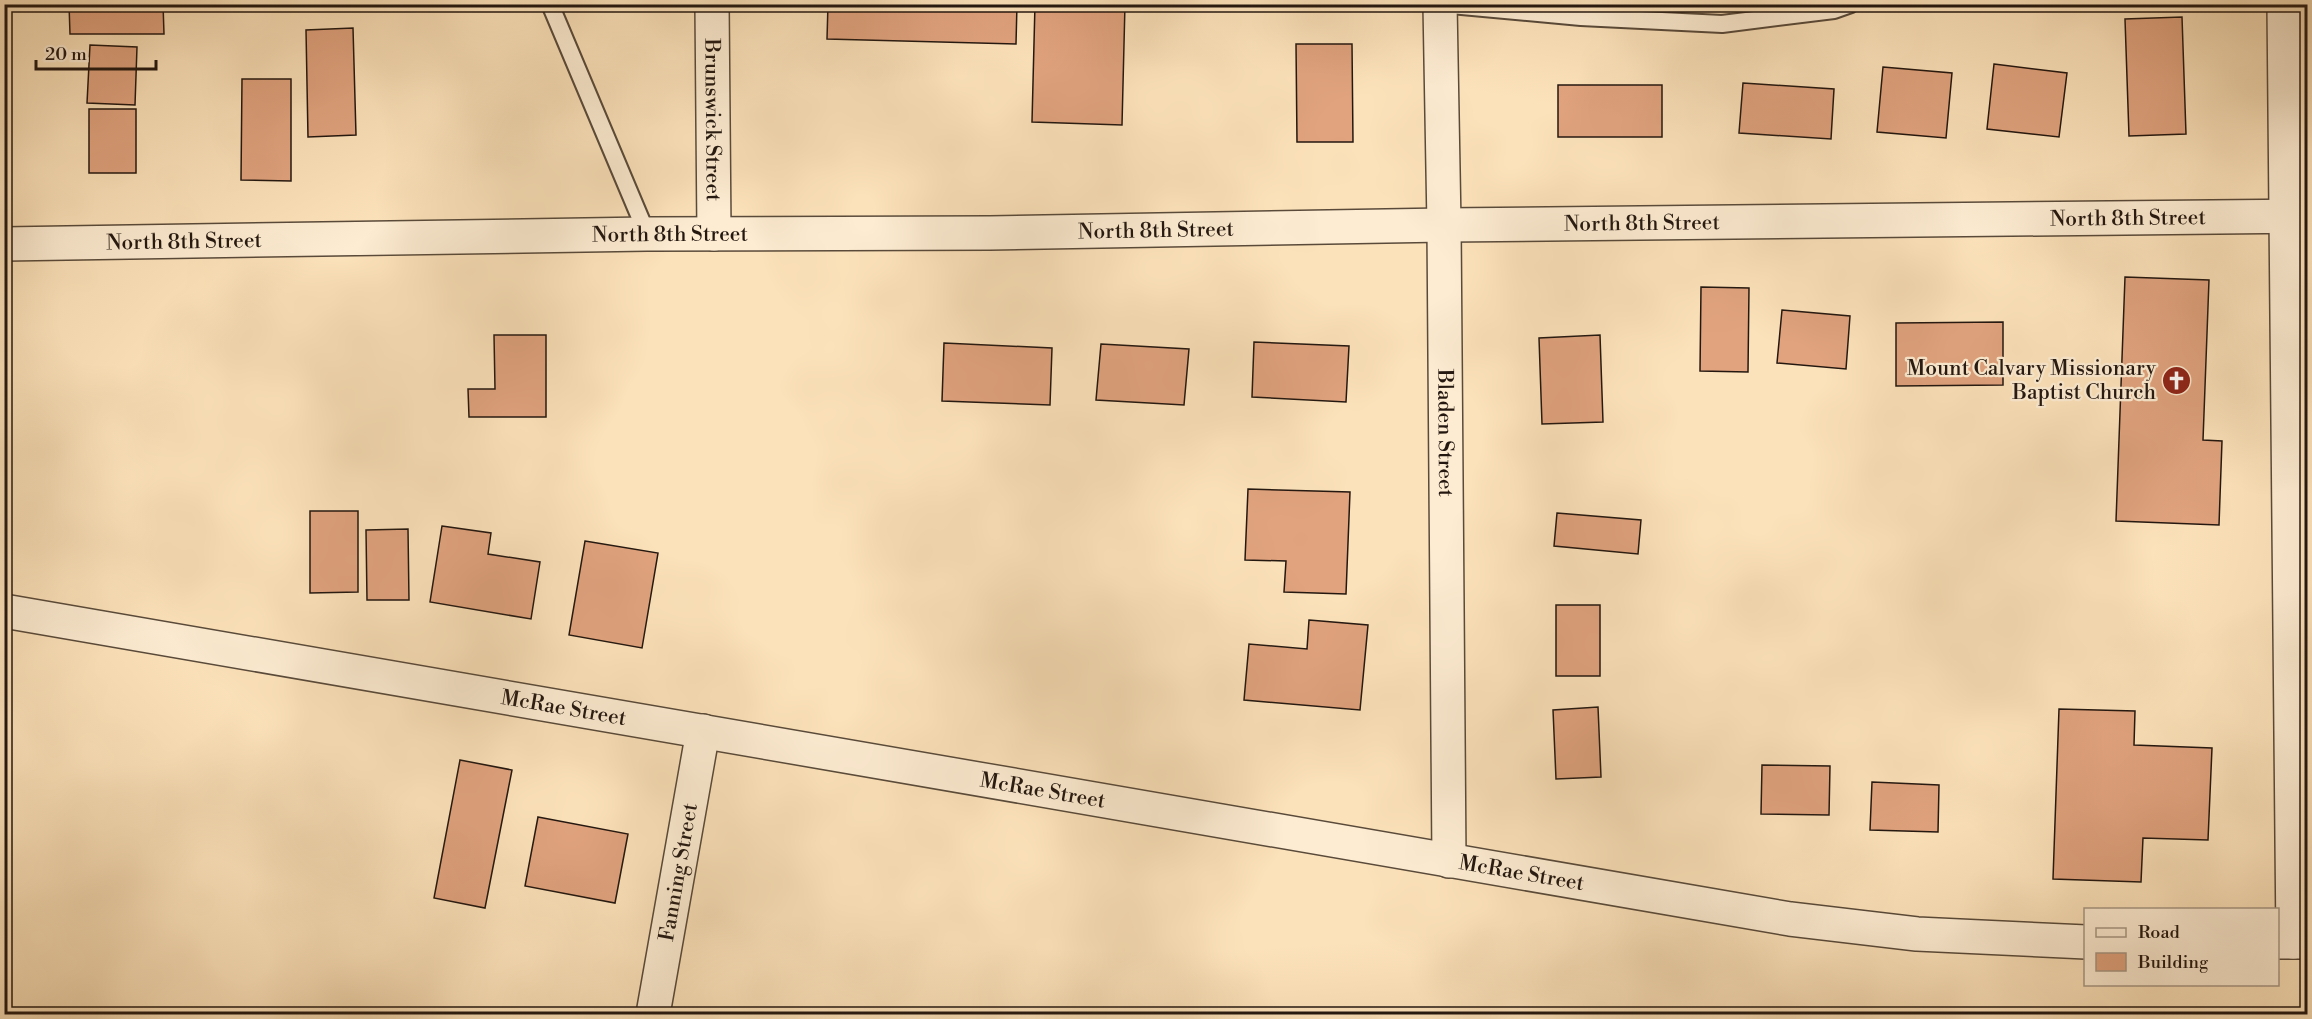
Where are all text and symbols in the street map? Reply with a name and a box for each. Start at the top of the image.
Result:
scale bar [36,33,156,71]
street label: Brunswick Street [698,37,726,202]
text: 20 m [45,43,87,66]
street label: North 8th Street [2050,205,2206,233]
street label: North 8th Street [1564,210,1720,238]
street label: North 8th Street [1078,217,1235,245]
street label: North 8th Street [592,222,748,249]
street label: North 8th Street [106,228,263,256]
place label: Mount Calvary Missionary Baptist Church [1907,356,2157,406]
church icon: Mount Calvary Missionary Baptist Church [2161,364,2193,396]
street label: Bladen Street [1431,368,1458,498]
street label: McRae Street [499,685,629,732]
street label: McRae Street [978,768,1108,815]
street label: Fanning Street [654,801,704,944]
street label: McRae Street [1457,850,1587,897]
legend [2084,908,2279,986]
text: Road [2138,921,2181,944]
text: Building [2137,951,2209,974]

